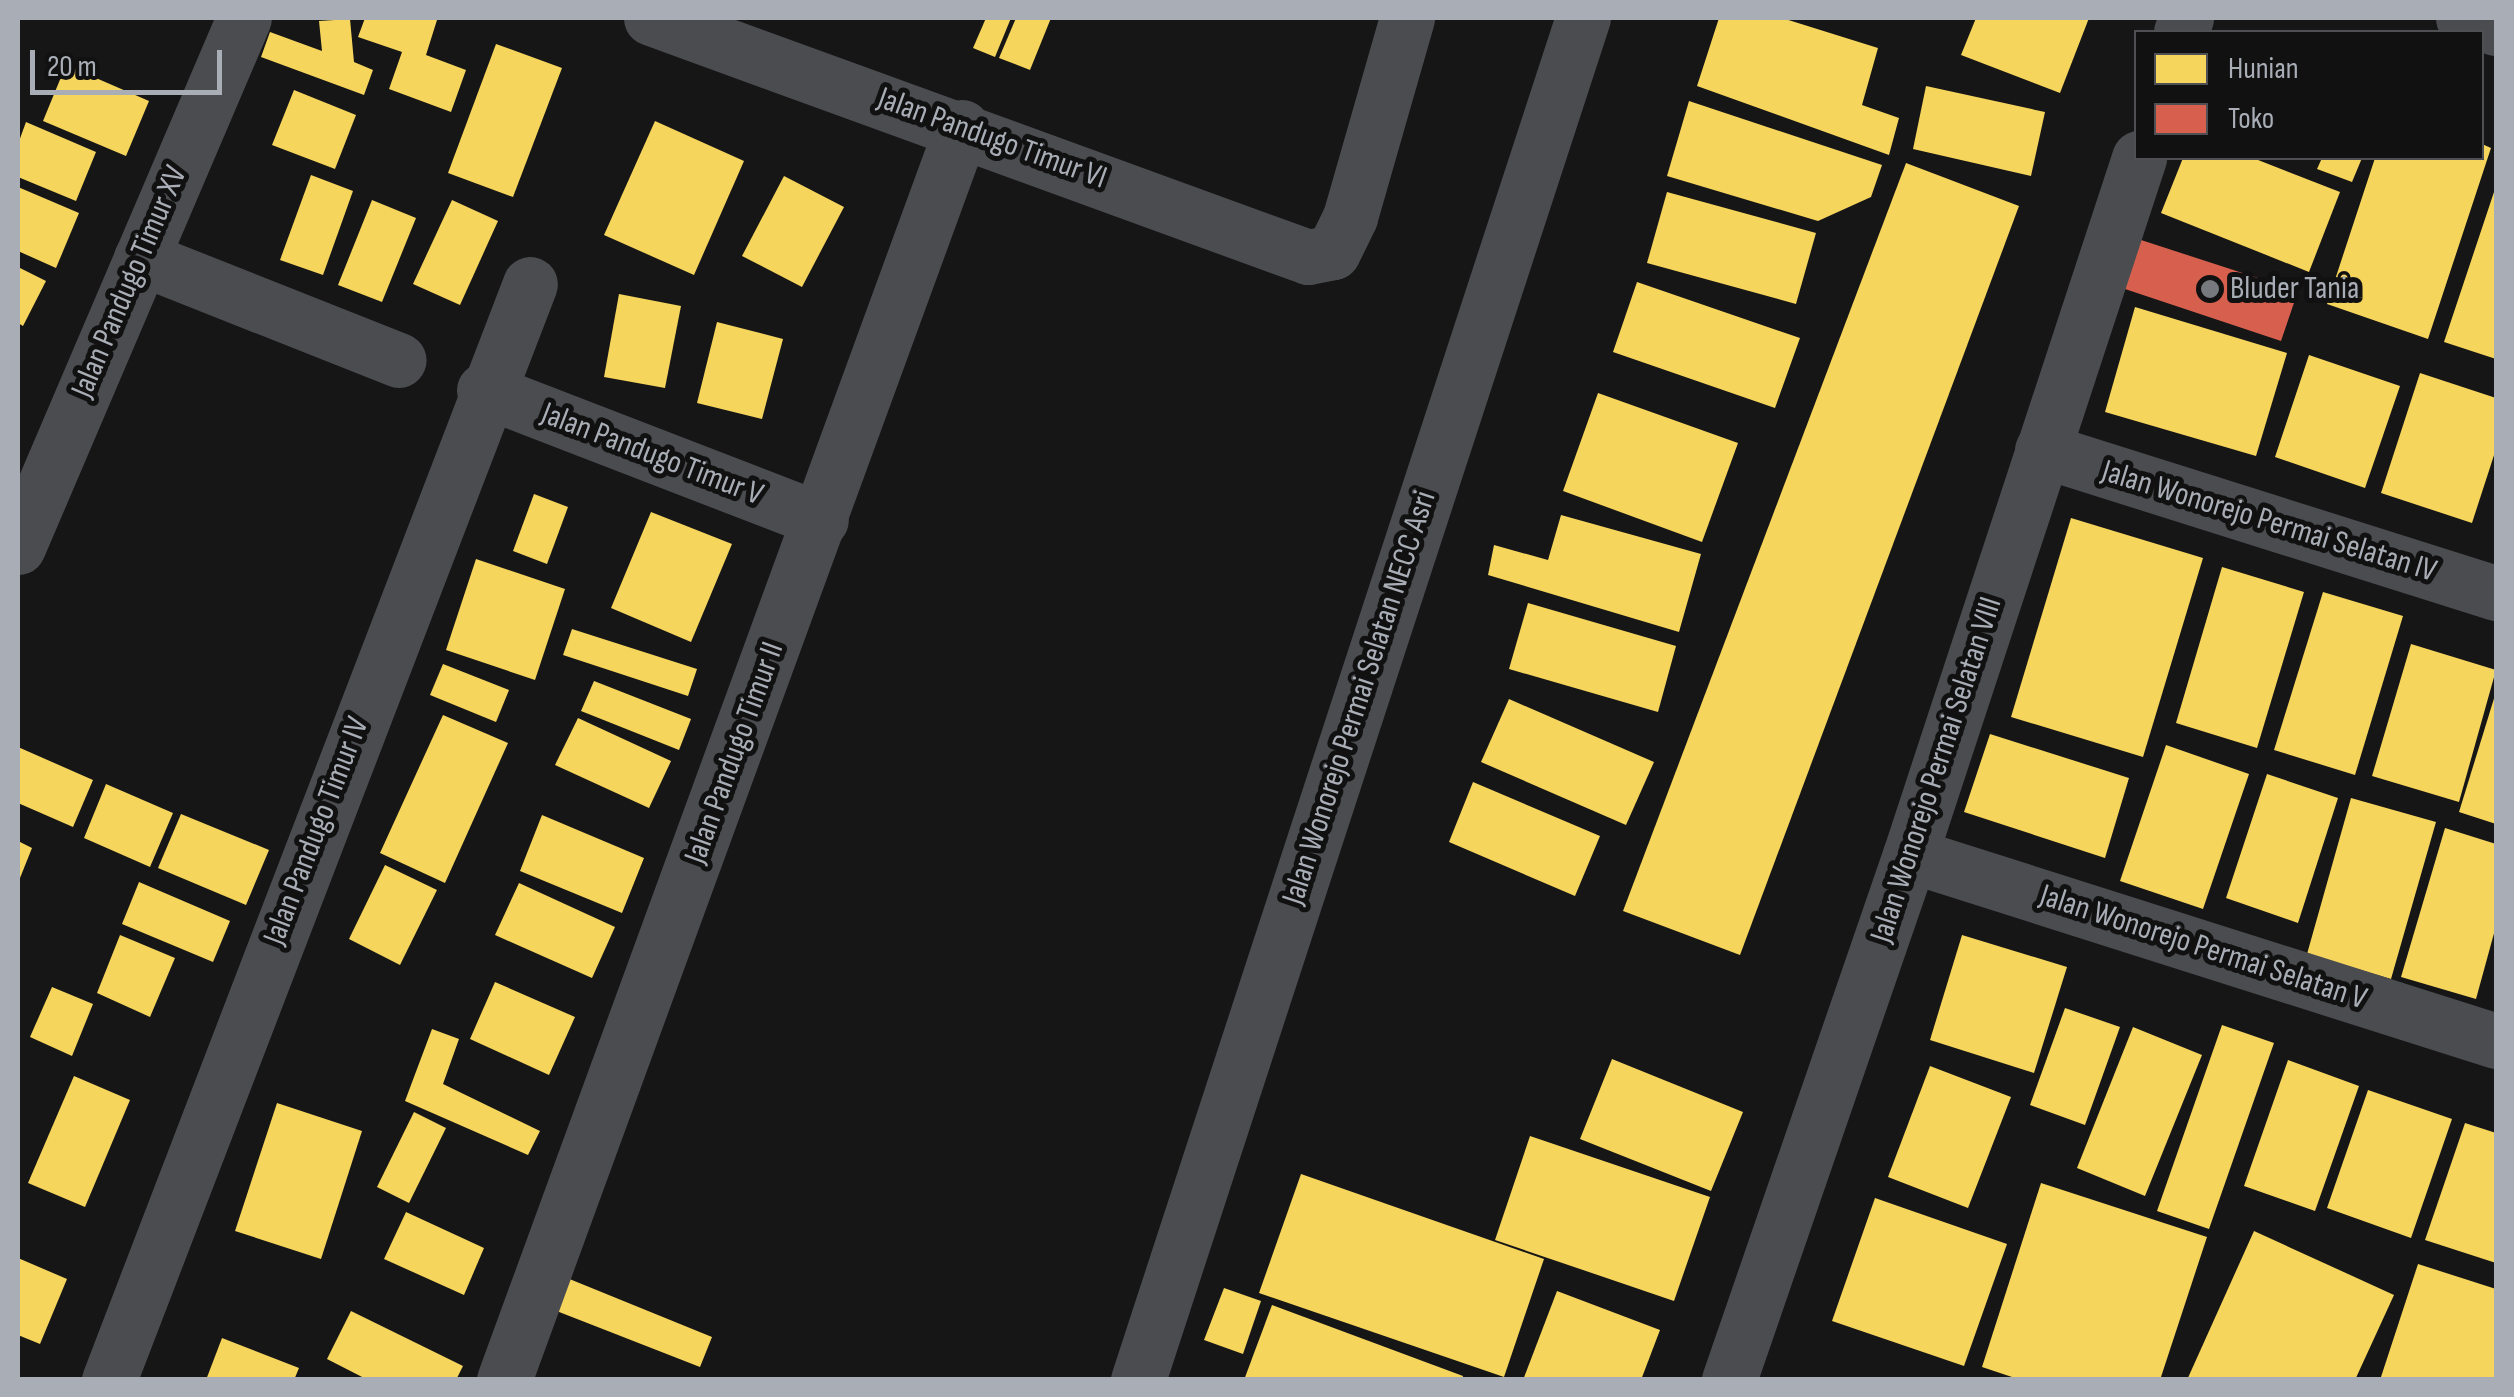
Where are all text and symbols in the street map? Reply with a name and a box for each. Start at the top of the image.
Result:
scale bar [35,30,228,92]
legend [2134,30,2484,160]
text: 20 m [47,49,97,85]
text: Hunian [2228,51,2299,87]
street label: Jalan Pandugo Timur VI [872,80,1112,198]
text: Toko [2228,101,2274,137]
street label: Jalan Pandugo Timur XV [64,160,196,404]
place label: Bluder Tania [2230,270,2359,308]
marker: Bluder Tania [2199,278,2221,300]
street label: Jalan Pandugo Timur V [536,395,768,515]
street label: Jalan Wonorejo Permai Selatan IV [2097,453,2441,591]
street label: Jalan Wonorejo Permai Selatan NECC Asri [1275,486,1445,910]
street label: Jalan Wonorejo Permai Selatan VIII [1863,592,2011,948]
street label: Jalan Pandugo Timur II [677,637,793,869]
street label: Jalan Pandugo Timur IV [256,712,378,950]
street label: Jalan Wonorejo Permai Selatan V [2035,877,2371,1019]

